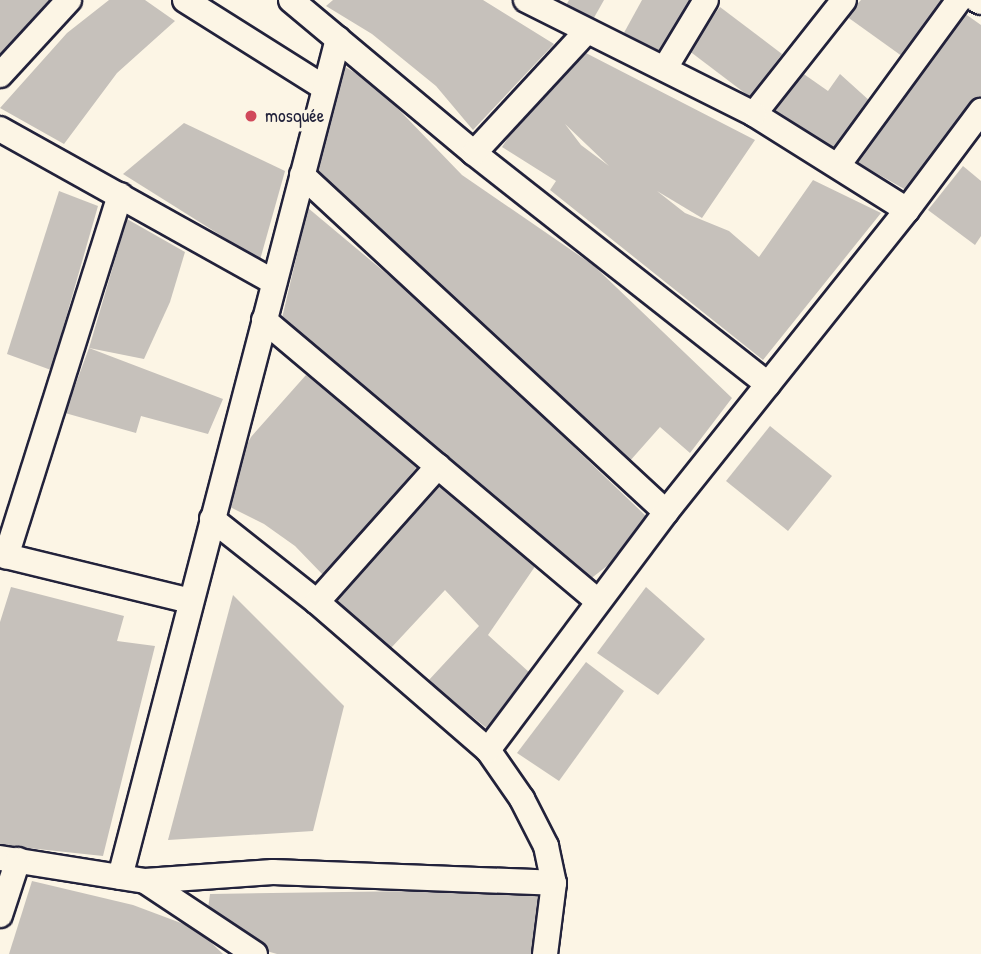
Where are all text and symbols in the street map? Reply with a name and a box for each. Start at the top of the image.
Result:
place label: mosquée [265,105,324,127]
marker: mosquée [243,108,259,124]

